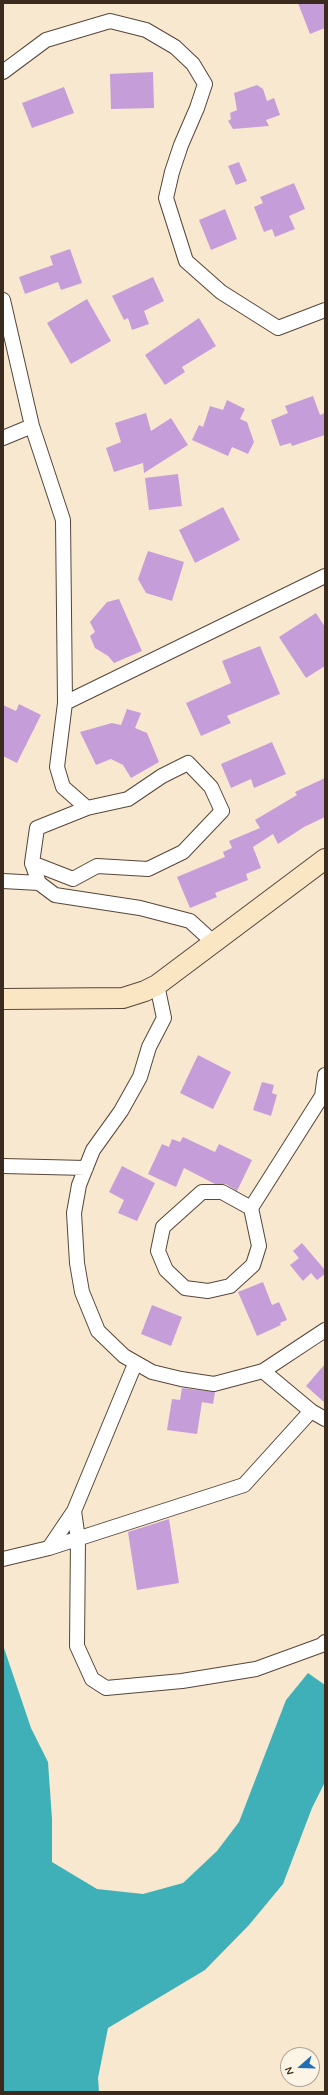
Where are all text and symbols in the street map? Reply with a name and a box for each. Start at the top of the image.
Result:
north arrow [280,2047,320,2087]
text: N [282,2065,297,2077]

